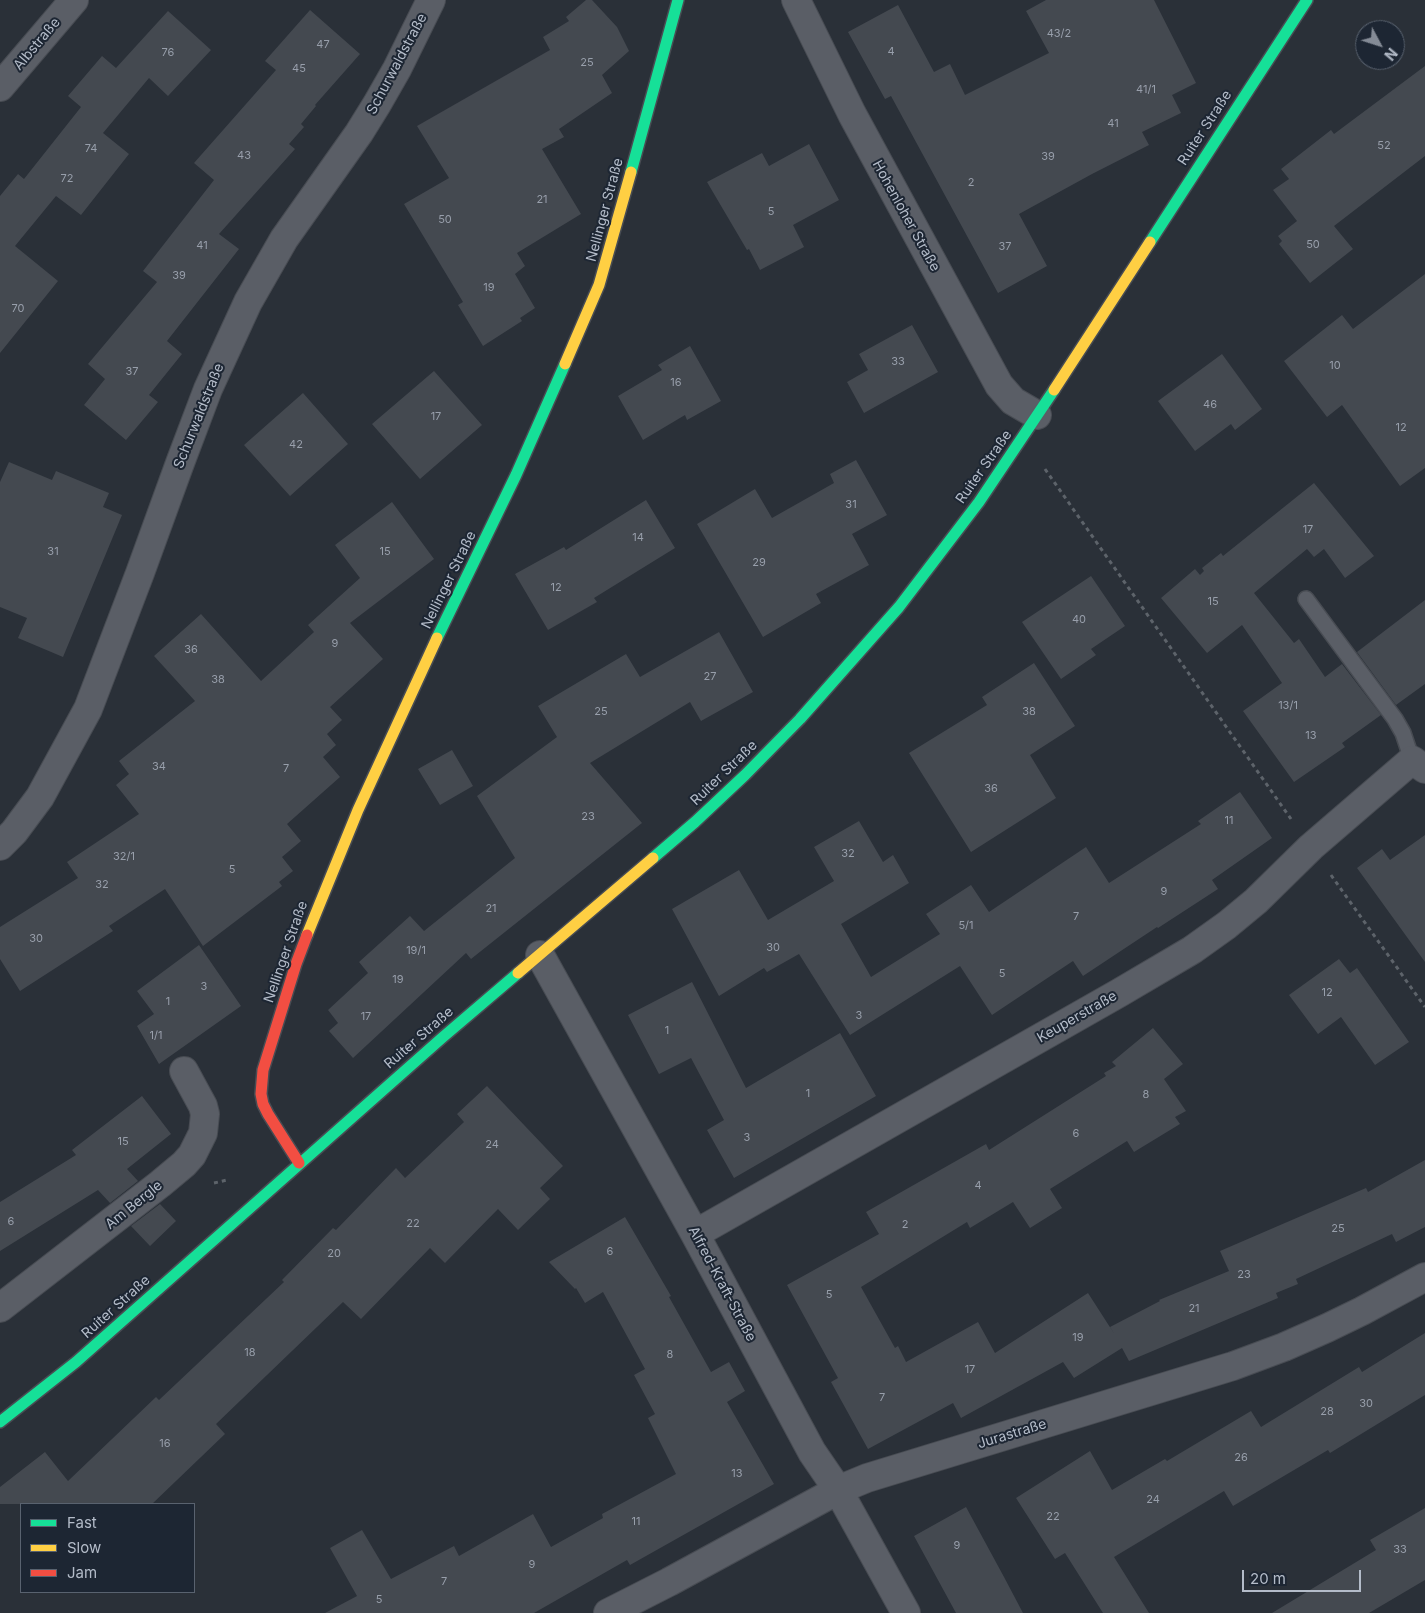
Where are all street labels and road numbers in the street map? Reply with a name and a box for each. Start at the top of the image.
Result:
street label: Schurwaldstraße [363,11,431,117]
street label: Albstraße [10,14,64,74]
street label: Ruiter Straße [1175,87,1235,169]
street label: Nellinger Straße [583,156,627,264]
street label: Hohenloher Straße [868,158,944,274]
street label: Schurwaldstraße [170,361,228,471]
street label: Ruiter Straße [952,427,1016,507]
street label: Nellinger Straße [418,528,480,632]
street label: Ruiter Straße [687,737,761,809]
street label: Nellinger Straße [261,899,311,1005]
street label: Keuperstraße [1034,987,1120,1047]
street label: Ruiter Straße [381,1003,457,1073]
street label: Am Bergle [102,1177,166,1233]
street label: Alfred-Kraft-Straße [685,1224,759,1344]
street label: Ruiter Straße [78,1272,154,1342]
street label: Jurastraße [975,1416,1049,1452]

